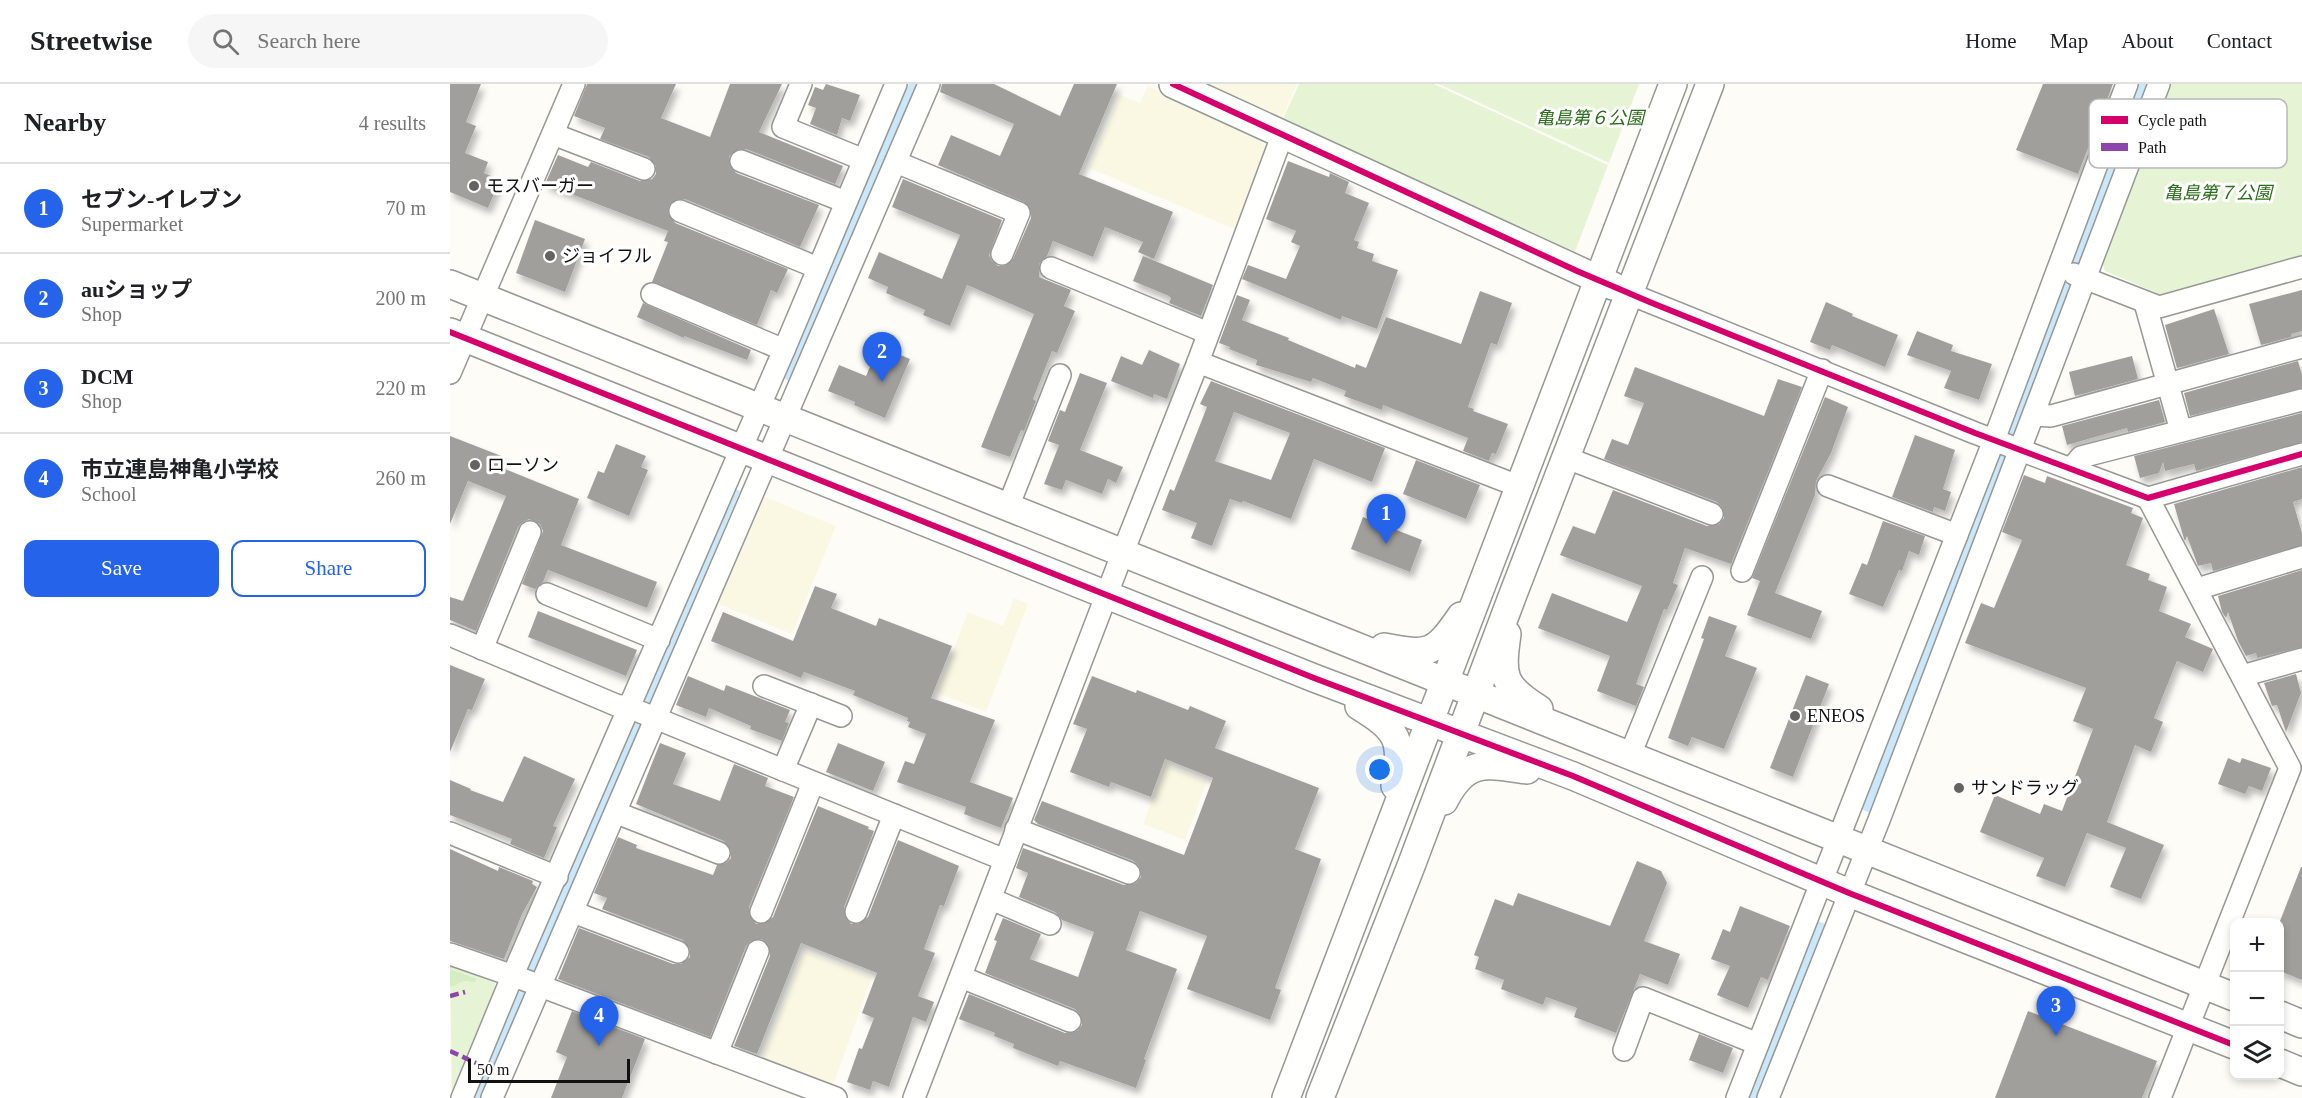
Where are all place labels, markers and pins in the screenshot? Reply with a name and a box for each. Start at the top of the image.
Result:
place label: モスバーガー [486,176,594,196]
marker: モスバーガー [467,179,481,193]
place label: ジョイフル [562,246,652,266]
marker: ジョイフル [543,249,557,263]
pin: 2 [862,332,902,382]
place label: ローソン [487,455,559,475]
marker: ローソン [468,458,482,472]
pin: 1 [1366,494,1406,544]
place label: ENEOS [1807,706,1865,726]
marker: ENEOS [1788,709,1802,723]
place label: サンドラッグ [1971,778,2079,798]
marker: サンドラッグ [1952,781,1966,795]
pin: 3 [2036,986,2076,1036]
pin: 4 [580,996,618,1046]

